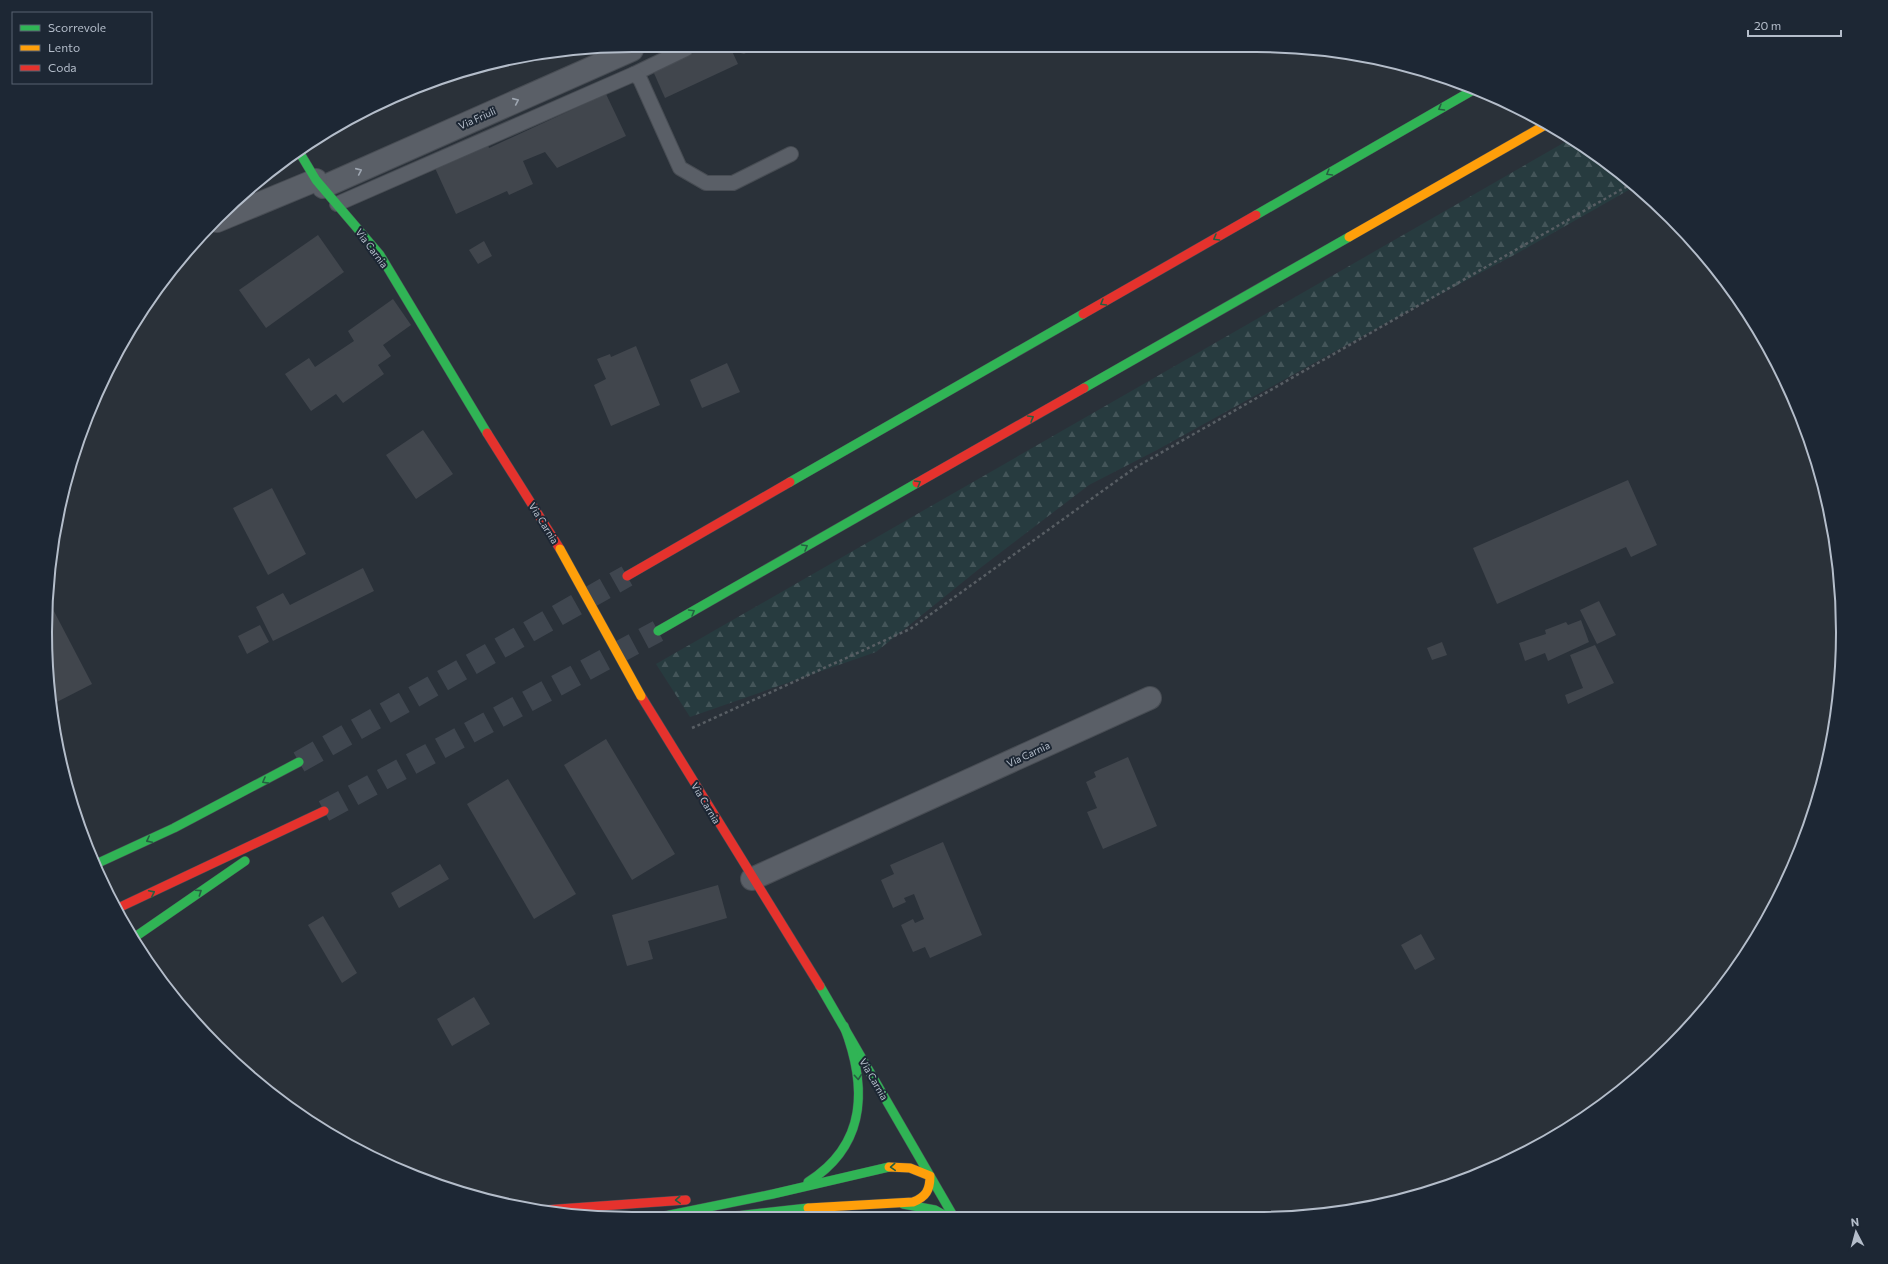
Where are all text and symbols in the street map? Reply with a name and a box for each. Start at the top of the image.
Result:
legend [12,12,152,84]
scale bar [1748,12,1841,38]
text: 20 m [1754,18,1781,32]
text: Scorrevole [48,20,106,34]
text: Lento [48,40,80,54]
text: Coda [48,60,77,74]
one-way arrow [512,98,519,106]
street label: Via Friuli [457,104,497,132]
one-way arrow [1438,104,1445,111]
one-way arrow [355,168,362,176]
one-way arrow [1326,168,1333,176]
street label: Via Carnia [353,226,391,270]
one-way arrow [1213,233,1220,240]
one-way arrow [1100,298,1107,305]
one-way arrow [1027,416,1034,423]
one-way arrow [914,480,921,487]
street label: Via Carnia [527,500,561,546]
one-way arrow [801,545,808,552]
one-way arrow [688,609,695,616]
street label: Via Carnia [1005,739,1051,769]
one-way arrow [262,776,269,783]
street label: Via Carnia [689,780,723,826]
one-way arrow [146,835,154,843]
one-way arrow [148,890,155,898]
one-way arrow [194,890,201,897]
street label: Via Carnia [857,1056,891,1102]
one-way arrow [854,1074,863,1080]
one-way arrow [889,1162,896,1171]
one-way arrow [675,1196,681,1205]
north arrow [1836,1212,1876,1252]
text: N [1850,1215,1860,1228]

